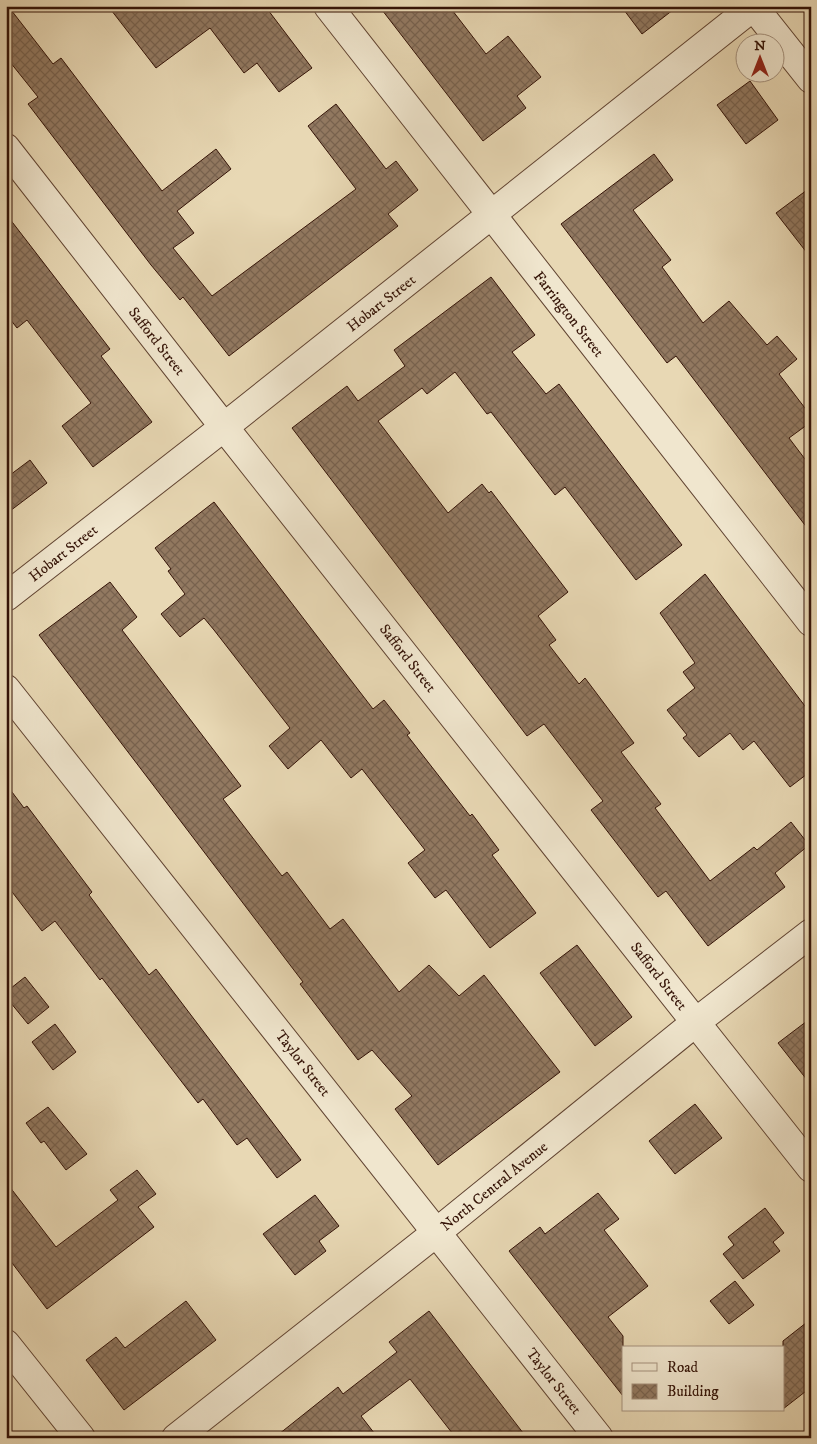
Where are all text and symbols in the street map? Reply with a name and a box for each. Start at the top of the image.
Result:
north arrow [734,32,784,82]
text: N [754,37,766,55]
street label: Farrington Street [529,268,608,361]
street label: Hobart Street [343,271,420,336]
street label: Safford Street [124,303,189,379]
street label: Hobart Street [25,521,102,586]
street label: Safford Street [375,620,440,696]
street label: Safford Street [626,938,691,1014]
street label: Taylor Street [271,1026,335,1100]
street label: North Central Avenue [437,1137,552,1235]
street label: Taylor Street [522,1344,586,1418]
legend [622,1346,784,1412]
text: Road [667,1358,699,1377]
text: Building [667,1382,719,1401]

